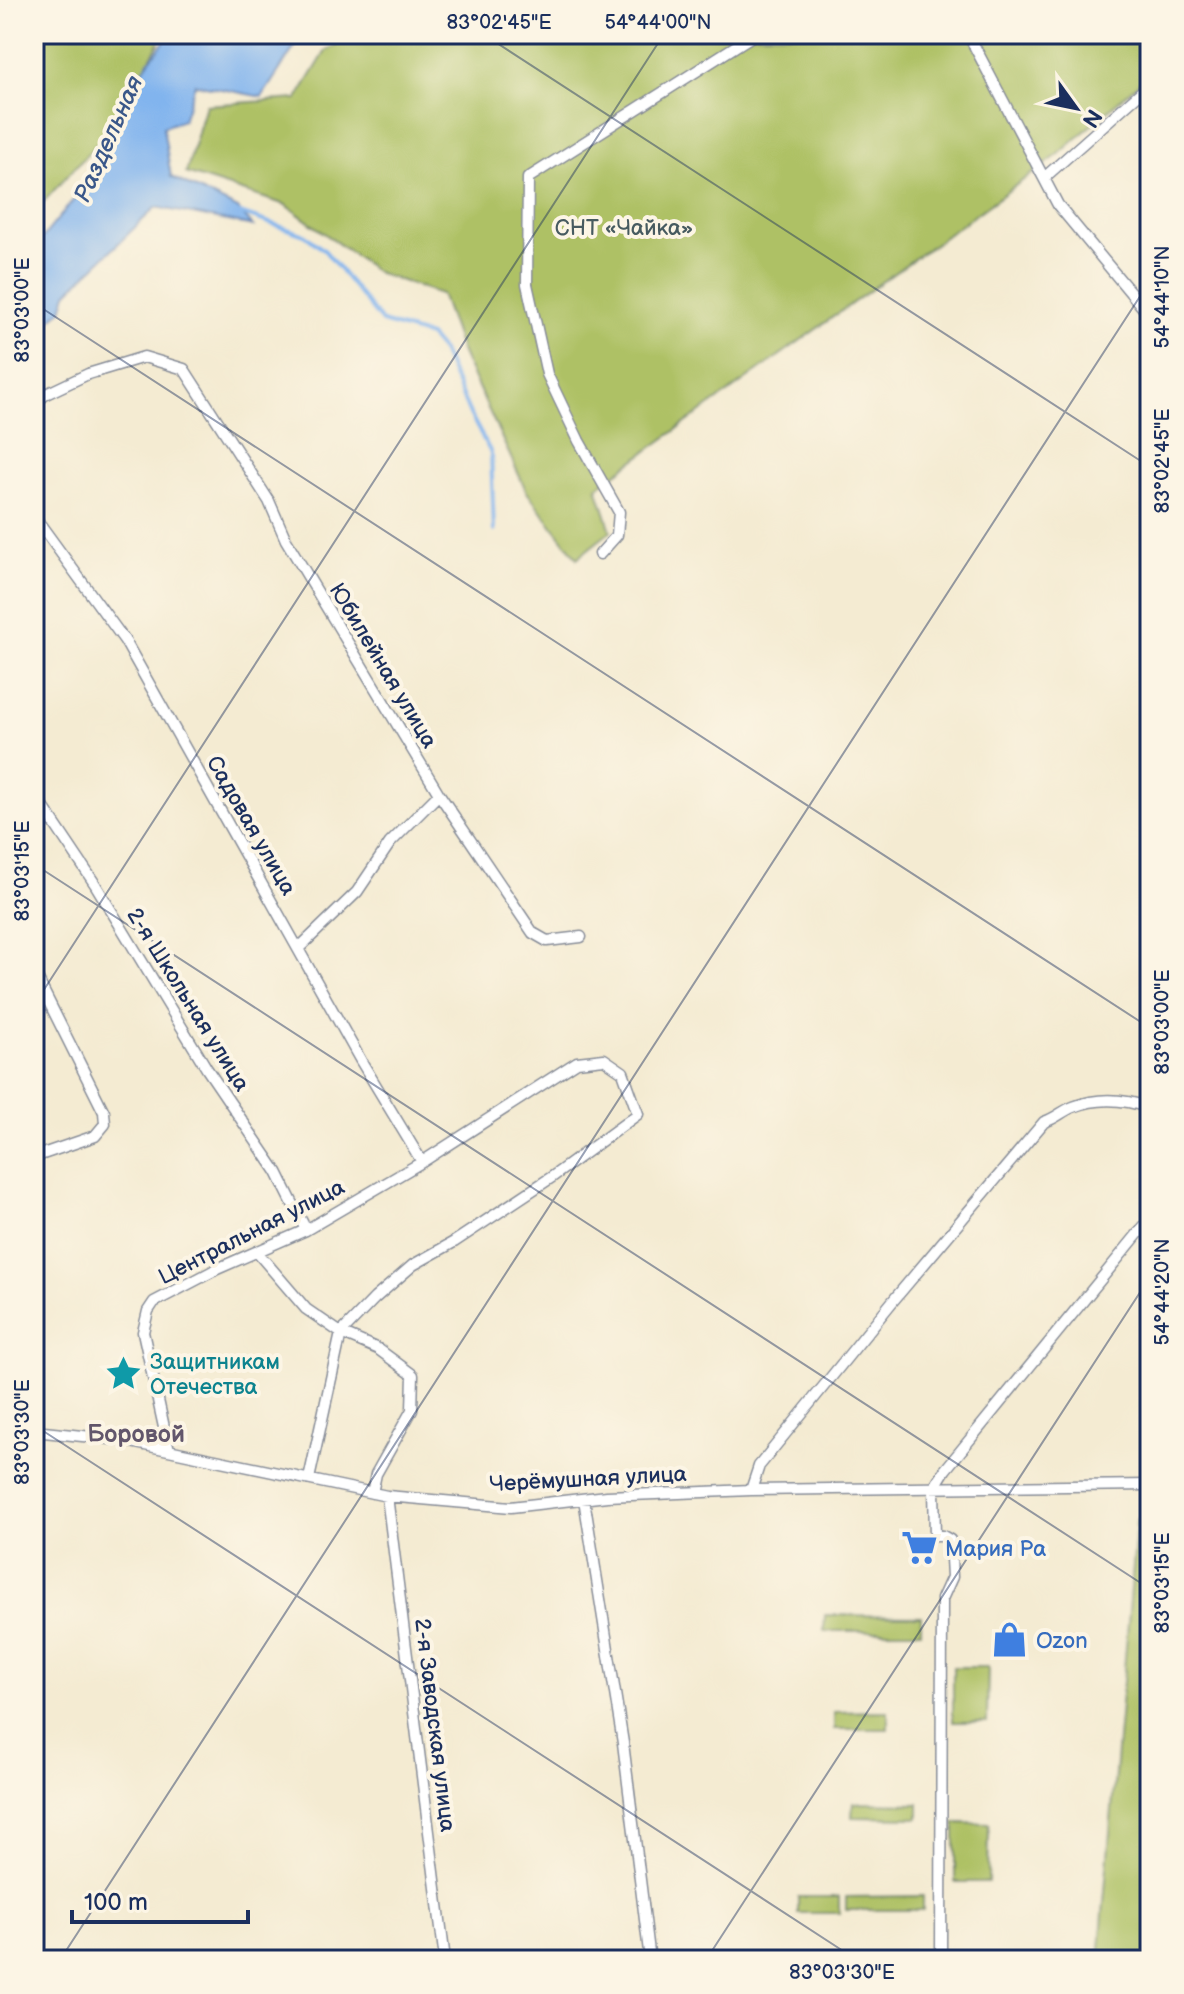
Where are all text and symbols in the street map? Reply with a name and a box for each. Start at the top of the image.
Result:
text: 83°02'45"E [446,11,552,35]
text: 54°44'00"N [605,11,711,35]
north arrow [1036,68,1116,148]
water label: Раздельная [68,71,150,207]
text: N [1076,104,1107,132]
park label: СНТ «Чайка» [555,215,693,242]
text: 54°44'10"N [1151,246,1175,348]
text: 83°03'00"E [11,257,35,363]
text: 83°02'45"E [1151,408,1175,514]
street label: Юбилейная улица [323,578,443,753]
street label: Садовая улица [200,751,301,900]
text: 83°03'15"E [11,820,35,922]
street label: 2-я Школьная улица [120,903,255,1096]
text: 83°03'00"E [1151,969,1175,1075]
street label: Центральная улица [154,1174,349,1291]
text: 54°44'20"N [1151,1238,1175,1346]
place label: Защитникам Отечества [150,1349,280,1401]
place icon: Защитникам Отечества [105,1355,143,1393]
text: 83°03'30"E [11,1379,35,1485]
district label: Боровой [87,1420,185,1449]
street label: Черёмушная улица [489,1461,687,1498]
supermarket icon: Мария Ра [900,1529,938,1567]
text: 83°03'15"E [1151,1532,1175,1634]
place label: Мария Ра [945,1536,1046,1563]
street label: 2-я Заводская улица [408,1617,461,1834]
shop icon: Ozon [991,1621,1029,1659]
place label: Ozon [1036,1628,1088,1655]
scale bar [72,1874,248,1924]
text: 100 m [84,1888,148,1917]
text: 83°03'30"E [789,1961,895,1985]

